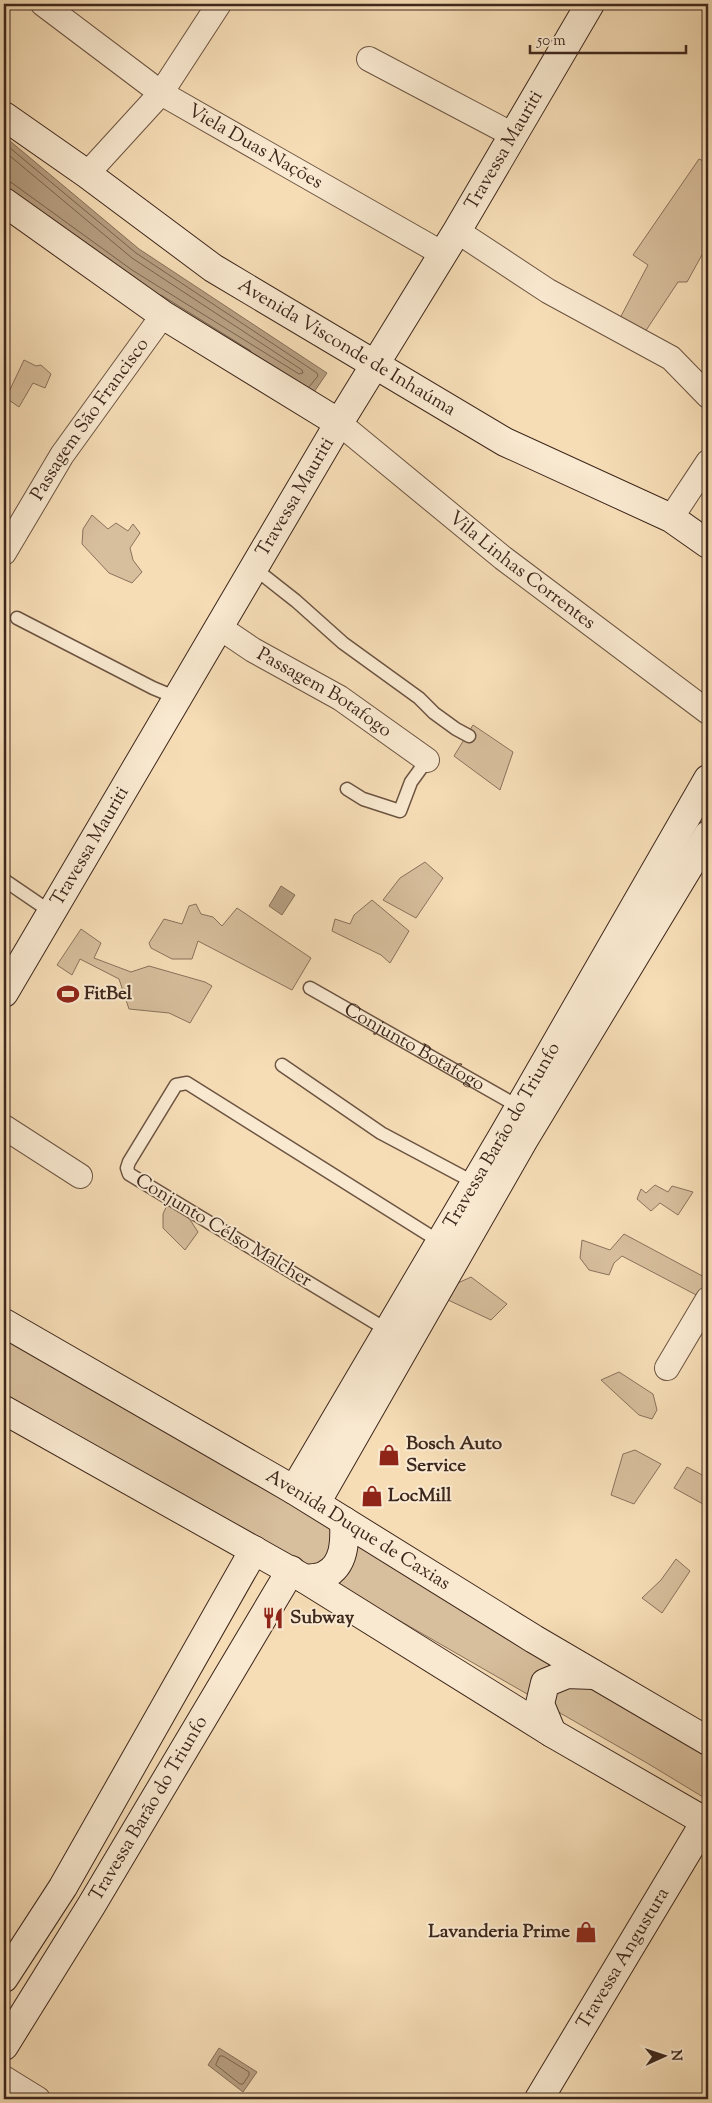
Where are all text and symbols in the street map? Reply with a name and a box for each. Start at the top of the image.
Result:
scale bar [530,22,686,54]
text: 50 m [536,31,566,52]
street label: Travessa Mauriti [459,85,550,215]
street label: Viela Duas Nações [182,97,328,196]
street label: Avenida Visconde de Inhaúma [233,272,461,423]
street label: Passagem São Francisco [24,332,156,506]
street label: Travessa Mauriti [250,432,341,562]
street label: Vila Linhas Correntes [443,505,601,636]
street label: Passagem Botafogo [252,641,397,744]
street label: Travessa Mauriti [44,782,136,911]
sports icon: FitBel [55,981,81,1007]
place label: FitBel [84,981,133,1008]
street label: Conjunto Botafogo [339,996,490,1098]
street label: Travessa Barão do Triunfo [437,1037,567,1234]
street label: Conjunto Célso Malcher [130,1167,316,1295]
place label: Bosch Auto Service [406,1431,503,1480]
shop icon: Bosch Auto Service [376,1442,402,1468]
street label: Avenida Duque de Caxias [261,1463,455,1597]
shop icon: LocMill [359,1483,385,1509]
place label: LocMill [388,1483,452,1510]
restaurant icon: Subway [260,1605,286,1631]
place label: Subway [290,1605,355,1632]
street label: Travessa Barão do Triunfo [83,1711,215,1907]
street label: Travessa Angustura [570,1882,676,2034]
place label: Lavanderia Prime [428,1919,570,1946]
shop icon: Lavanderia Prime [573,1919,599,1945]
north arrow [640,2030,690,2080]
text: N [665,2049,685,2062]

